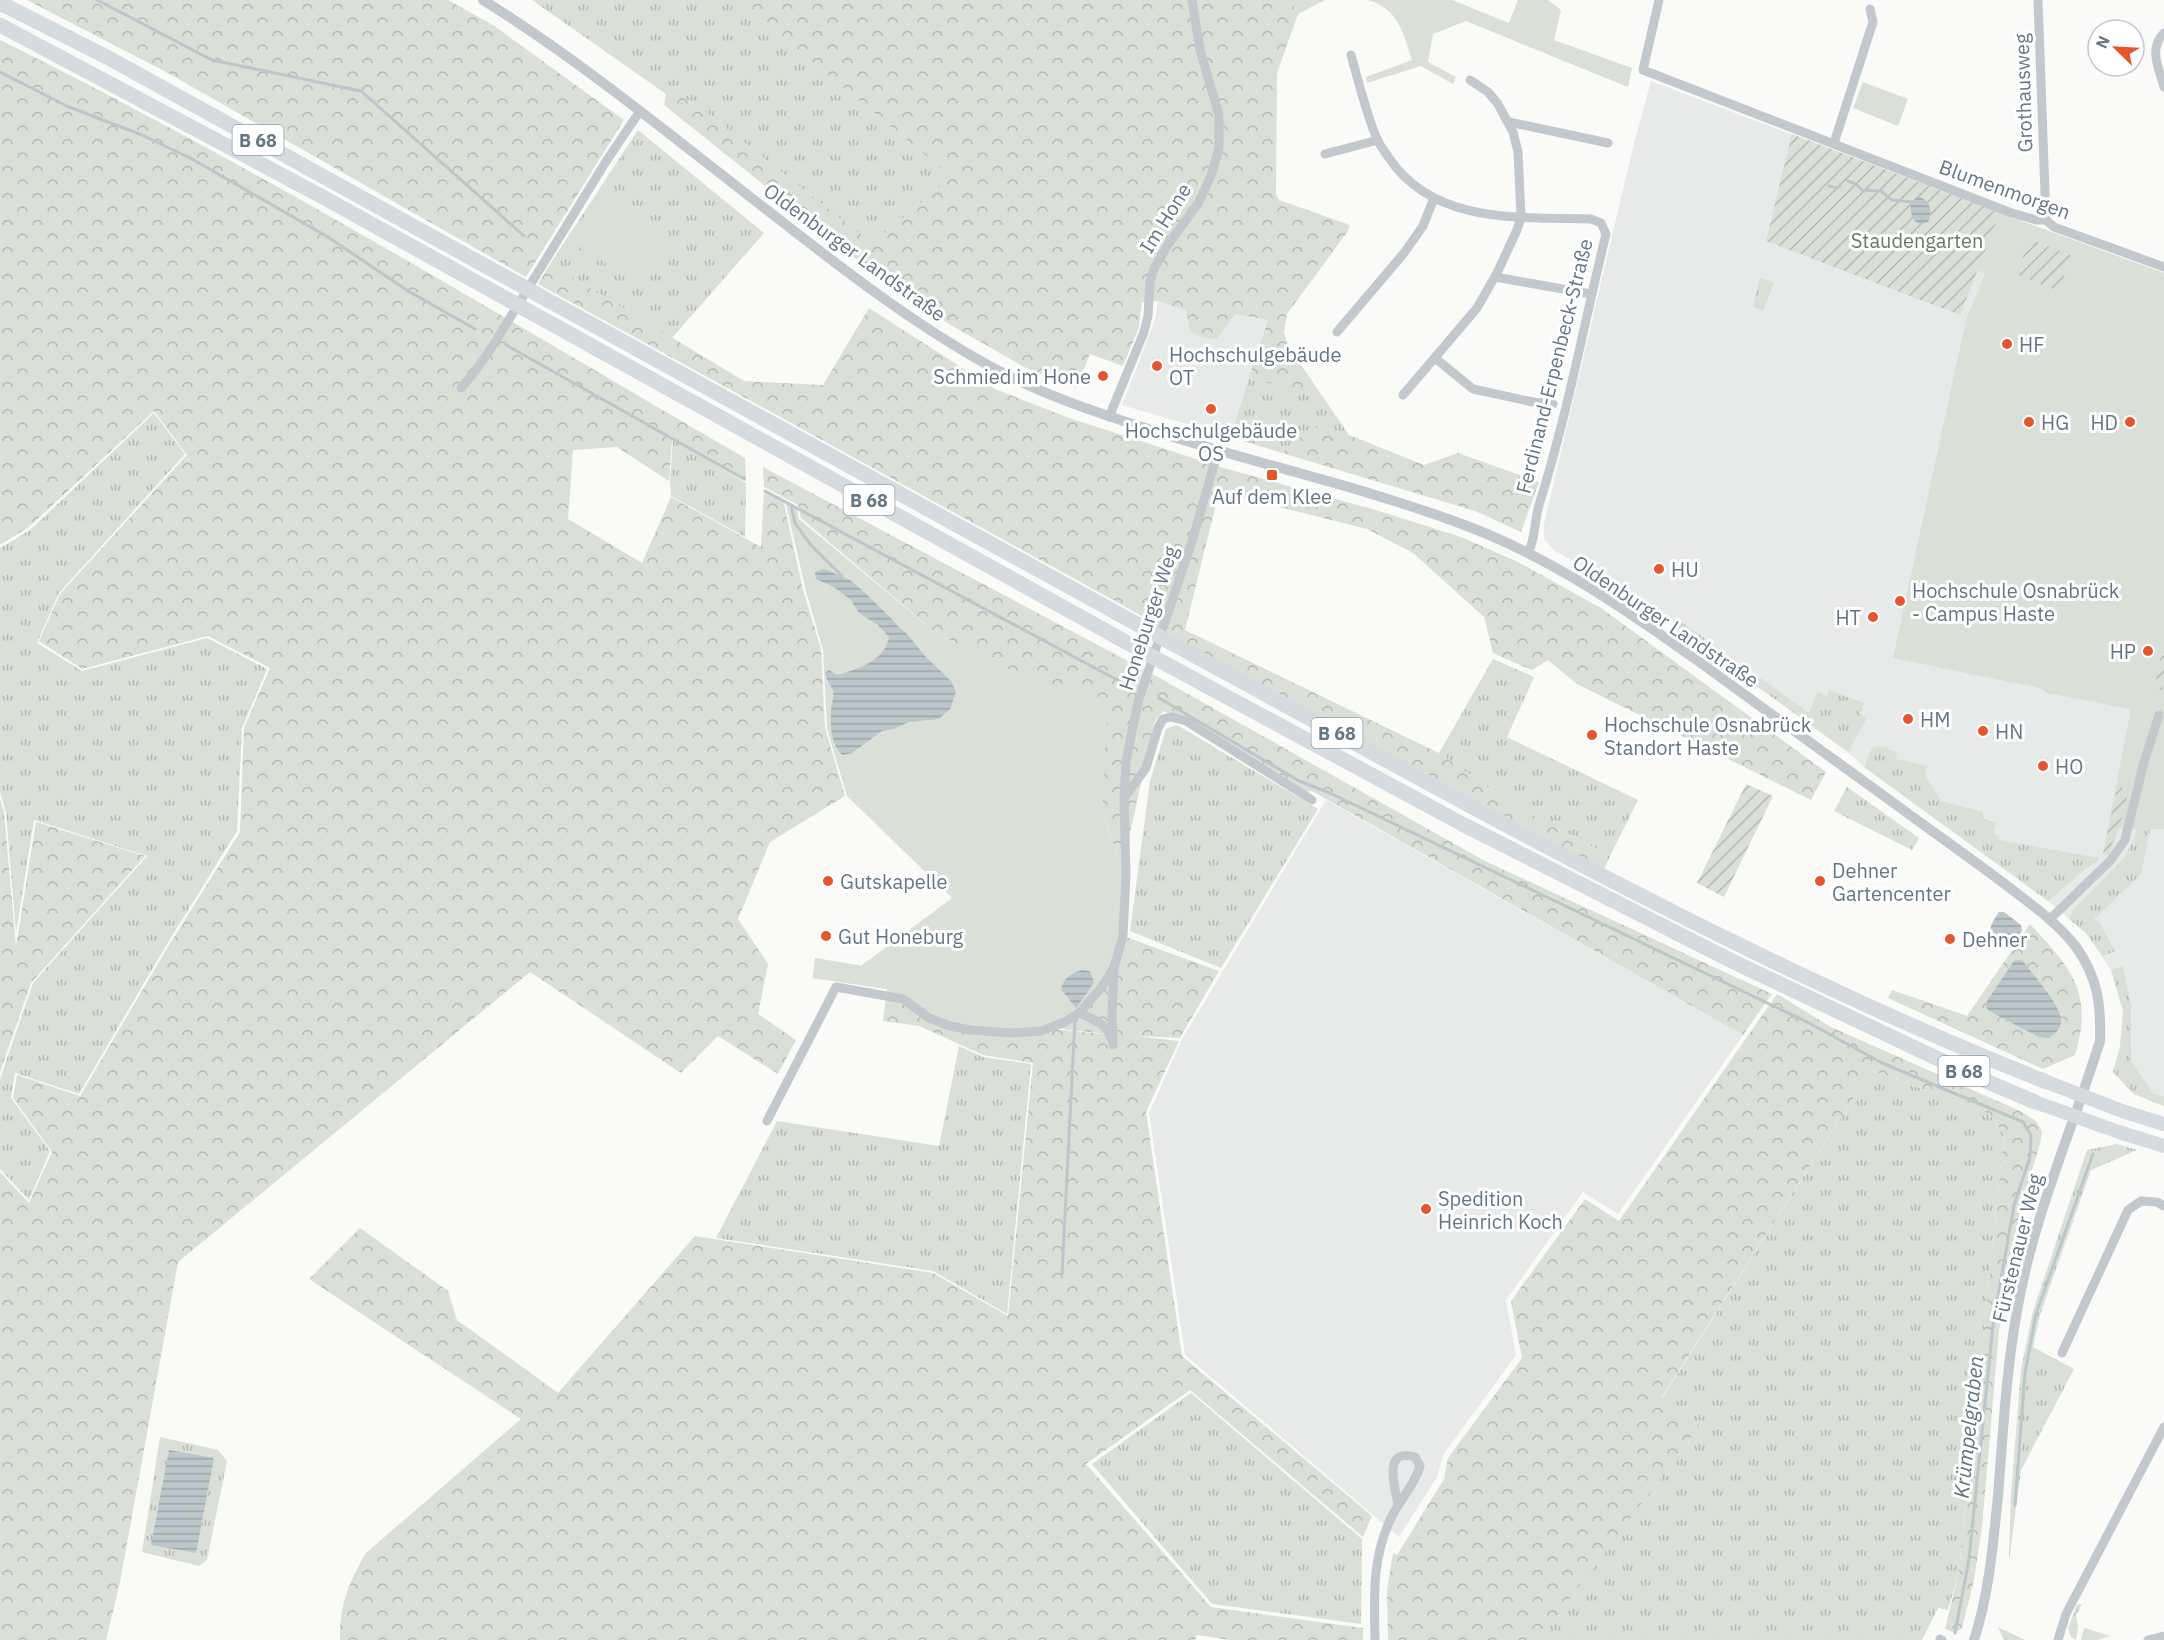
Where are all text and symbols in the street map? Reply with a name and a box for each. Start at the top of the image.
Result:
north arrow [2086,18,2146,78]
street label: Grothausweg [2007,33,2039,153]
text: N [2091,33,2114,51]
road number: B 68 [232,125,284,155]
street label: Blumenmorgen [1936,153,2074,225]
street label: Oldenburger Landstraße [759,177,951,327]
street label: Im Hone [1133,178,1197,258]
park label: Staudengarten [1851,227,1983,254]
street label: Ferdinand-Erpenbeck-Straße [1509,236,1599,496]
place label: HF [2019,331,2044,358]
marker: HF [2000,337,2014,351]
place label: Hochschulgebäude OT [1169,341,1341,391]
marker: Hochschulgebäude OT [1150,359,1164,373]
place label: Schmied im Hone [933,363,1091,390]
marker: Schmied im Hone [1096,369,1110,383]
marker: Hochschulgebäude OS [1204,402,1218,416]
place label: HG [2041,409,2069,436]
place label: HD [2090,409,2118,436]
marker: HG [2022,415,2036,429]
marker: HD [2123,415,2137,429]
place label: Hochschulgebäude OS [1125,417,1297,467]
marker: Auf dem Klee [1265,468,1279,482]
place label: Auf dem Klee [1212,483,1332,510]
road number: B 68 [844,485,894,515]
street label: Honeburger Weg [1112,542,1184,694]
street label: Oldenburger Landstraße [1568,549,1764,693]
place label: HU [1671,556,1699,583]
marker: HU [1652,562,1666,576]
place label: Hochschule Osnabrück - Campus Haste [1912,577,2120,627]
marker: Hochschule Osnabrück - Campus Haste [1893,594,1907,608]
place label: HT [1835,604,1861,631]
marker: HT [1866,610,1880,624]
place label: HP [2110,638,2136,665]
marker: HP [2141,644,2155,658]
place label: HM [1920,706,1950,733]
place label: Hochschule Osnabrück Standort Haste [1604,711,1812,761]
marker: HM [1901,712,1915,726]
road number: B 68 [1312,718,1362,748]
place label: HN [1995,718,2023,745]
marker: HN [1976,724,1990,738]
marker: Hochschule Osnabrück Standort Haste [1585,728,1599,742]
place label: HO [2055,753,2083,780]
marker: HO [2036,759,2050,773]
place label: Dehner Gartencenter [1832,857,1951,907]
place label: Gutskapelle [840,868,947,895]
marker: Gutskapelle [821,874,835,888]
marker: Dehner Gartencenter [1813,874,1827,888]
place label: Gut Honeburg [838,923,964,950]
place label: Dehner [1962,926,2027,953]
marker: Gut Honeburg [819,929,833,943]
marker: Dehner [1943,932,1957,946]
road number: B 68 [1938,1056,1990,1086]
street label: Fürstenauer Weg [1985,1170,2049,1325]
place label: Spedition Heinrich Koch [1438,1185,1563,1235]
marker: Spedition Heinrich Koch [1419,1202,1433,1216]
water label: Krümpelgraben [1947,1354,1989,1500]

